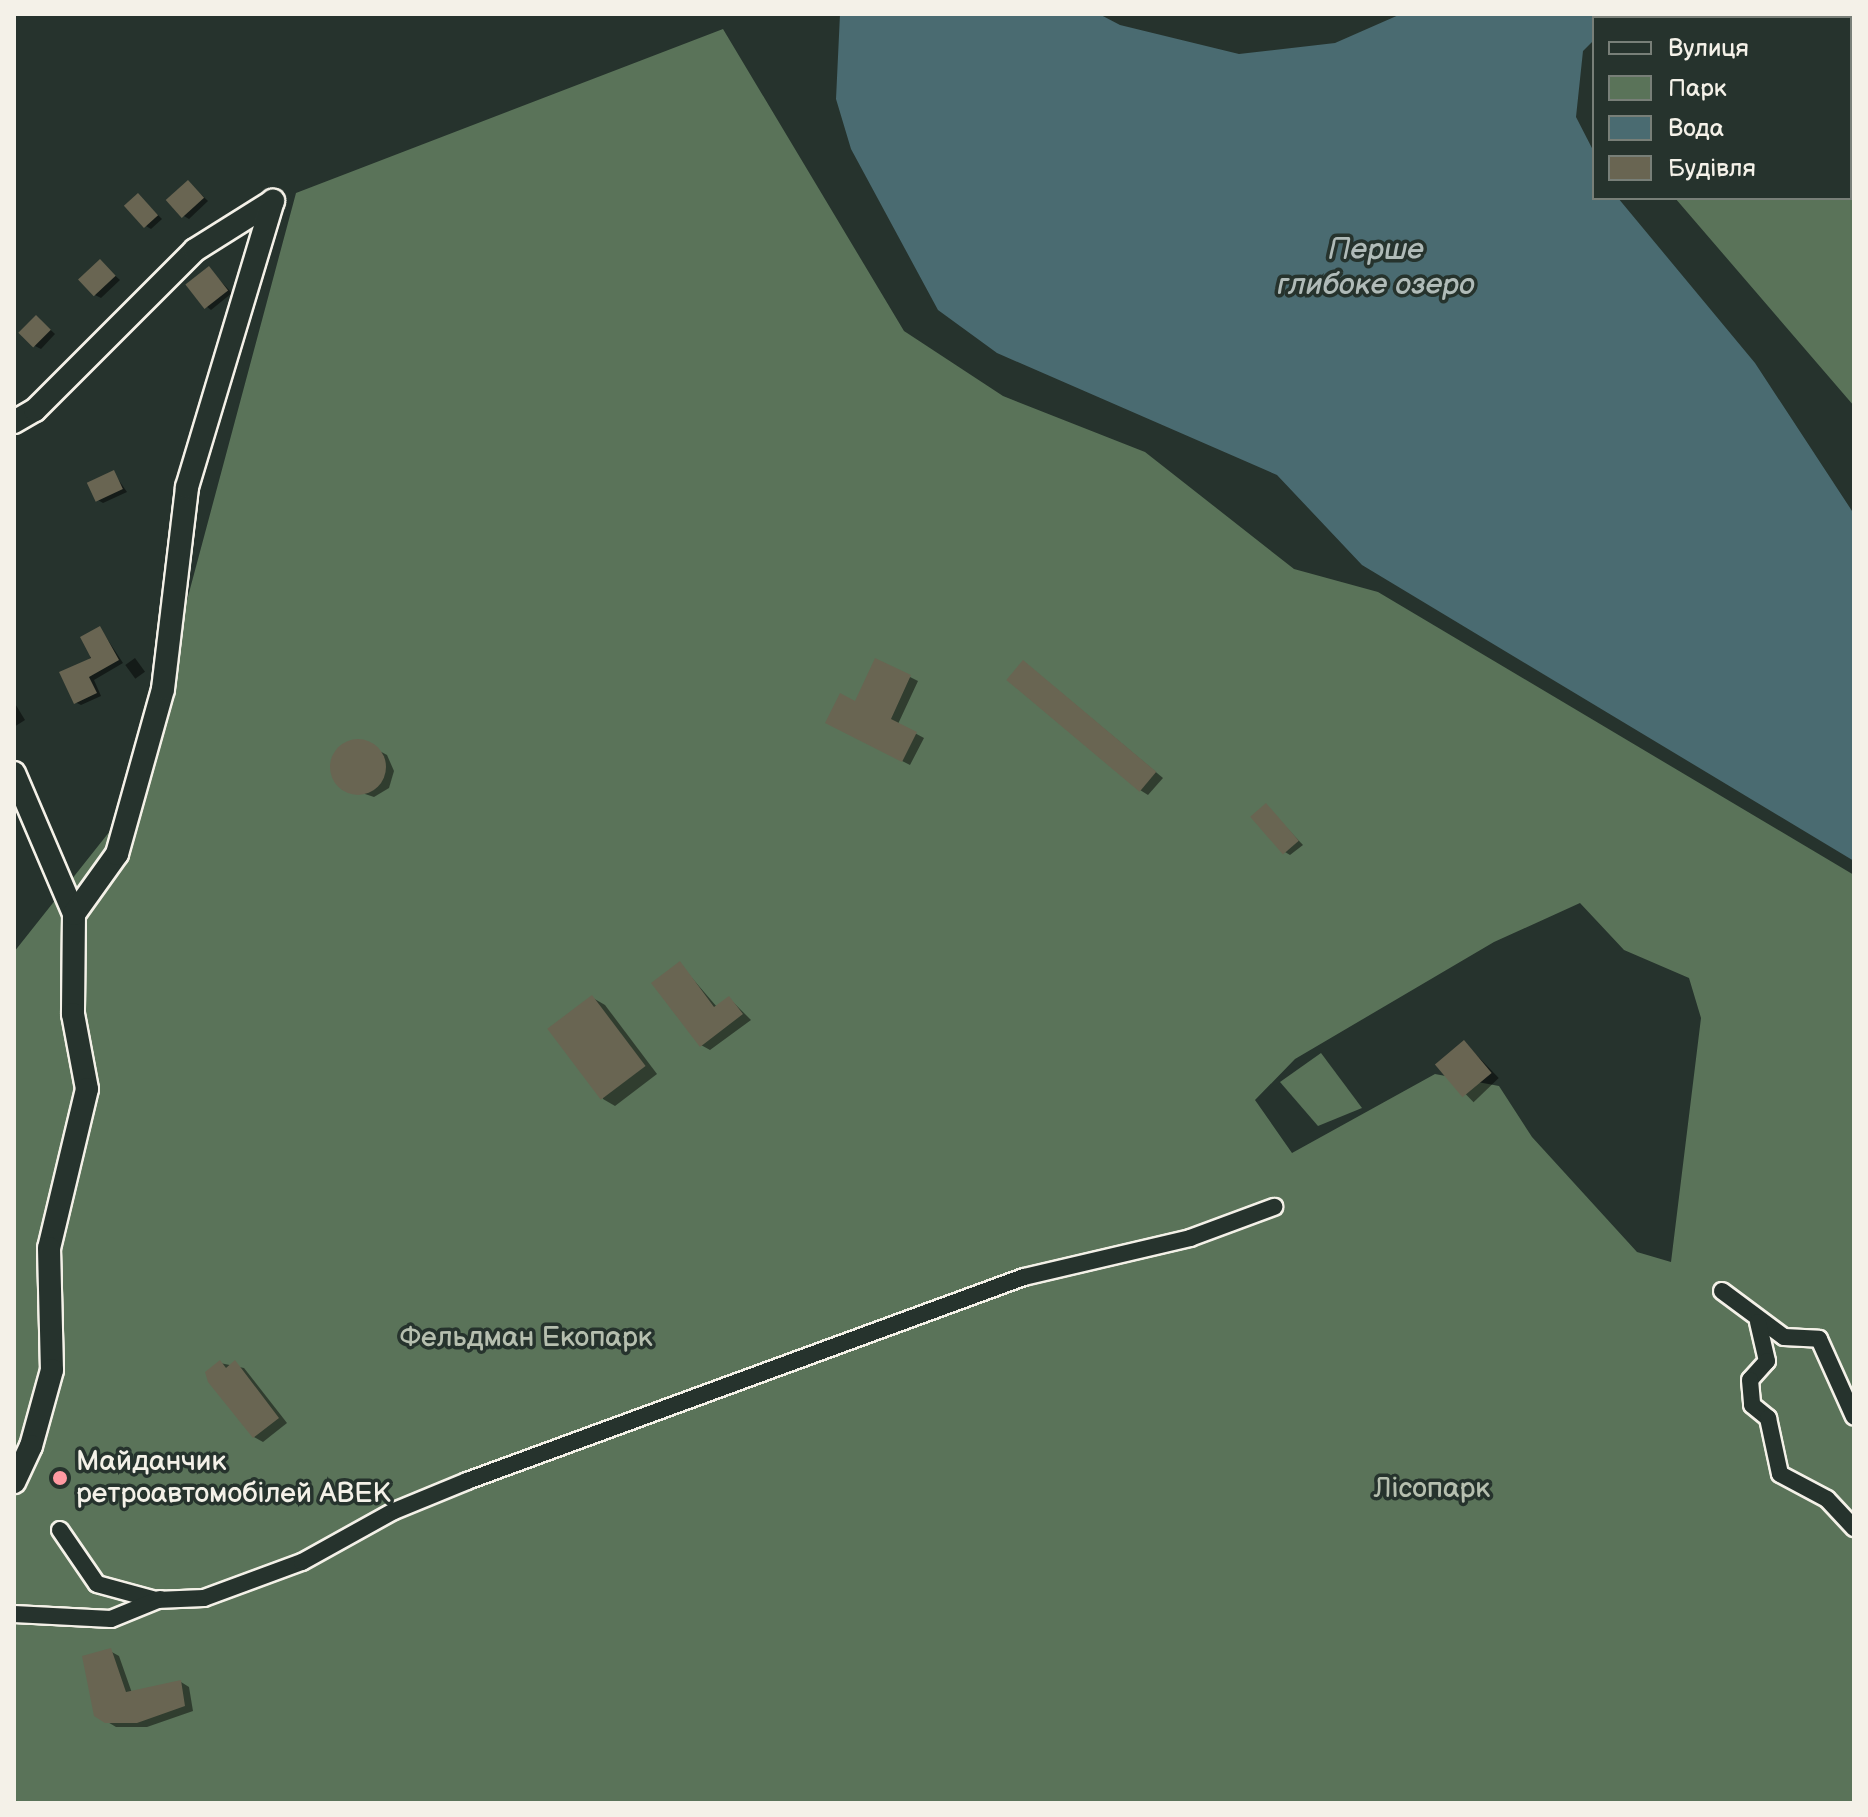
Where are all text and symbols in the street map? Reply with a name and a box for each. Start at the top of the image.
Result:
legend [1592,16,1852,200]
text: Вулиця [1668,34,1749,63]
text: Парк [1668,74,1726,103]
text: Вода [1668,114,1724,143]
text: Будівля [1668,154,1756,183]
water label: Перше глибоке озеро [1277,232,1475,302]
park label: Фельдман Екопарк [399,1321,653,1355]
place label: Майданчик ретроавтомобілей АВЕК [76,1445,390,1511]
marker: Майданчик ретроавтомобілей АВЕК [51,1469,69,1487]
park label: Лісопарк [1374,1472,1490,1506]

